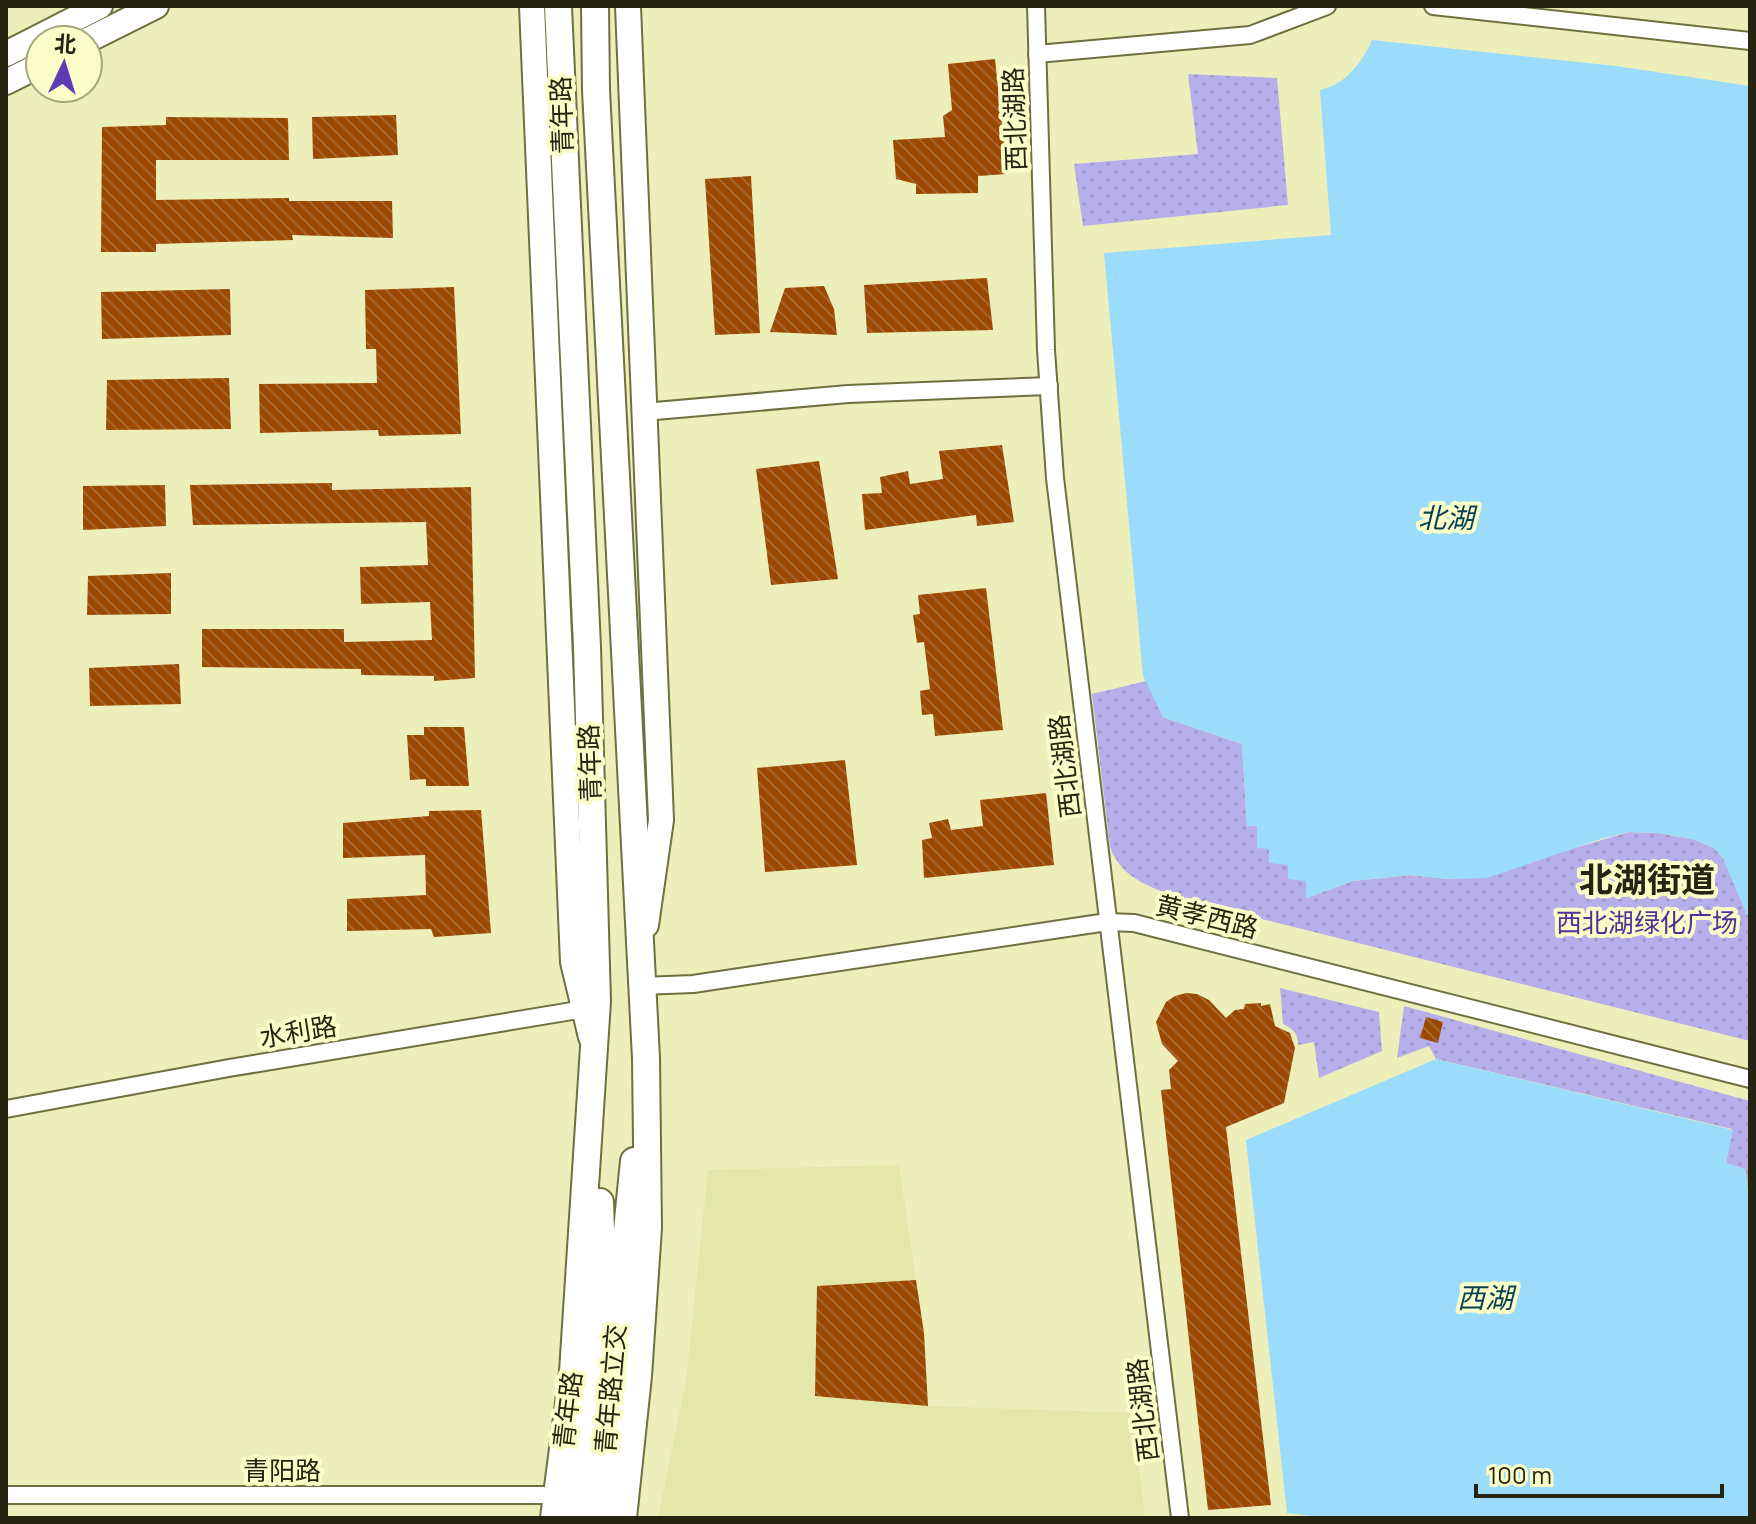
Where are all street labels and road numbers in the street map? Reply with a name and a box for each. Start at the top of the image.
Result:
street label: 西北湖路 [994,66,1034,172]
street label: 青年路 [542,75,580,155]
street label: 西北湖路 [1040,712,1088,820]
street label: 青年路 [570,723,608,803]
street label: 黄孝西路 [1152,886,1262,946]
street label: 水利路 [257,1007,339,1055]
street label: 青年路立交 [586,1323,634,1455]
street label: 西北湖路 [1118,1356,1166,1464]
street label: 青年路 [544,1369,590,1451]
street label: 青阳路 [243,1452,321,1488]

